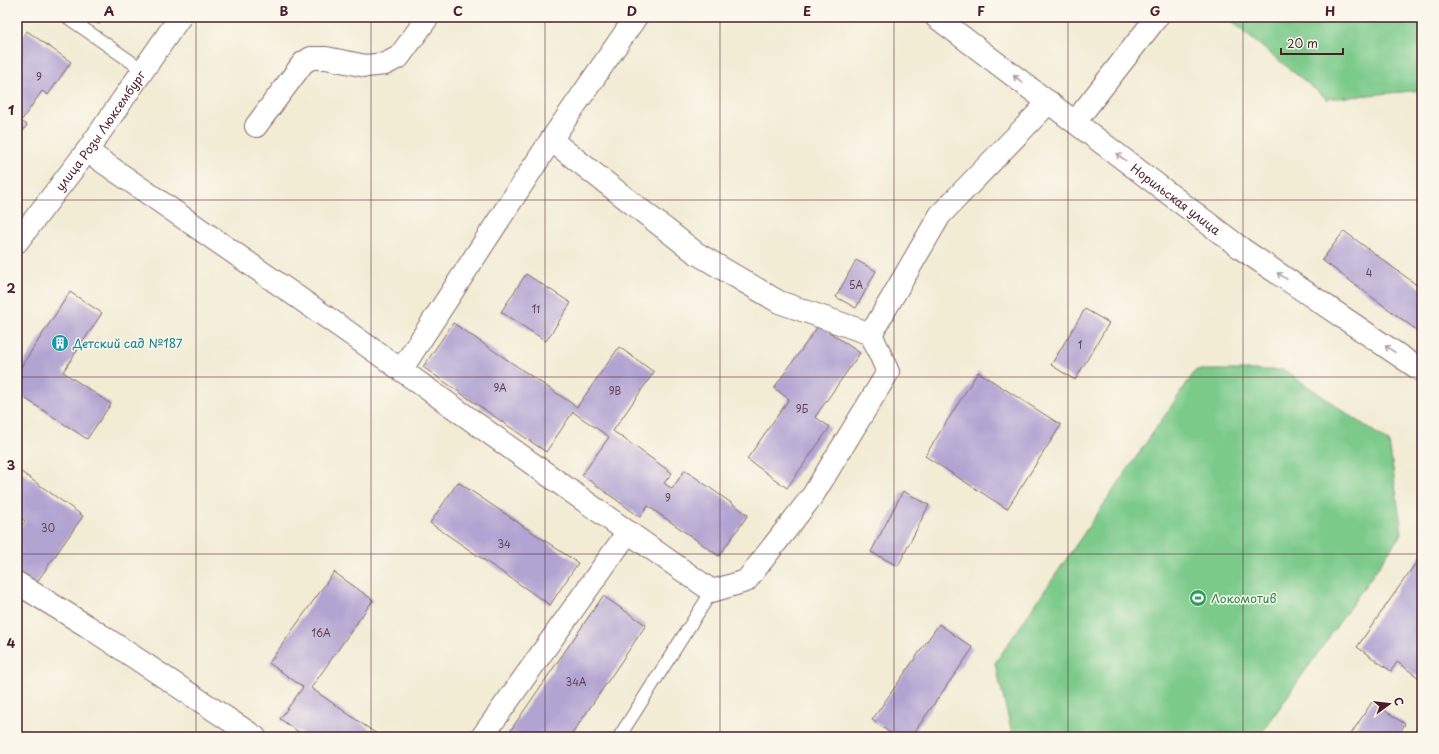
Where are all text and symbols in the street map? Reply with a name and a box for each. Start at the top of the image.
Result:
text: A [104,1,114,20]
text: B [280,1,289,20]
text: C [453,1,463,20]
text: D [627,1,637,20]
text: E [803,1,811,20]
text: F [977,1,985,20]
text: G [1150,1,1160,20]
text: H [1325,1,1335,20]
scale bar [1281,30,1343,56]
text: 20 m [1287,34,1318,52]
street label: улица Розы Люксембург [51,66,150,195]
house number: 9 [36,69,42,84]
one-way arrow [1012,74,1023,83]
text: 1 [8,100,14,119]
one-way arrow [1116,153,1127,161]
street label: Норильская улица [1127,159,1225,239]
house number: 4 [1366,265,1373,280]
one-way arrow [1277,272,1288,280]
house number: 5А [849,277,863,292]
text: 2 [6,278,16,297]
house number: 11 [532,301,540,316]
building icon: Детский сад №187 [50,333,70,353]
place label: Детский сад №187 [72,334,183,352]
house number: 1 [1078,337,1082,352]
one-way arrow [1385,345,1396,353]
house number: 9А [493,380,507,395]
house number: 9В [609,383,622,398]
house number: 9Б [796,401,809,416]
text: 3 [7,455,16,474]
house number: 9 [665,490,671,505]
house number: 30 [41,520,55,535]
house number: 34 [497,536,511,551]
sports icon: Локомотив [1188,588,1208,608]
place label: Локомотив [1211,589,1277,607]
house number: 16А [311,625,331,640]
text: 4 [7,633,16,652]
house number: 34А [566,674,587,689]
north arrow [1369,684,1409,724]
text: С [1390,695,1408,707]

